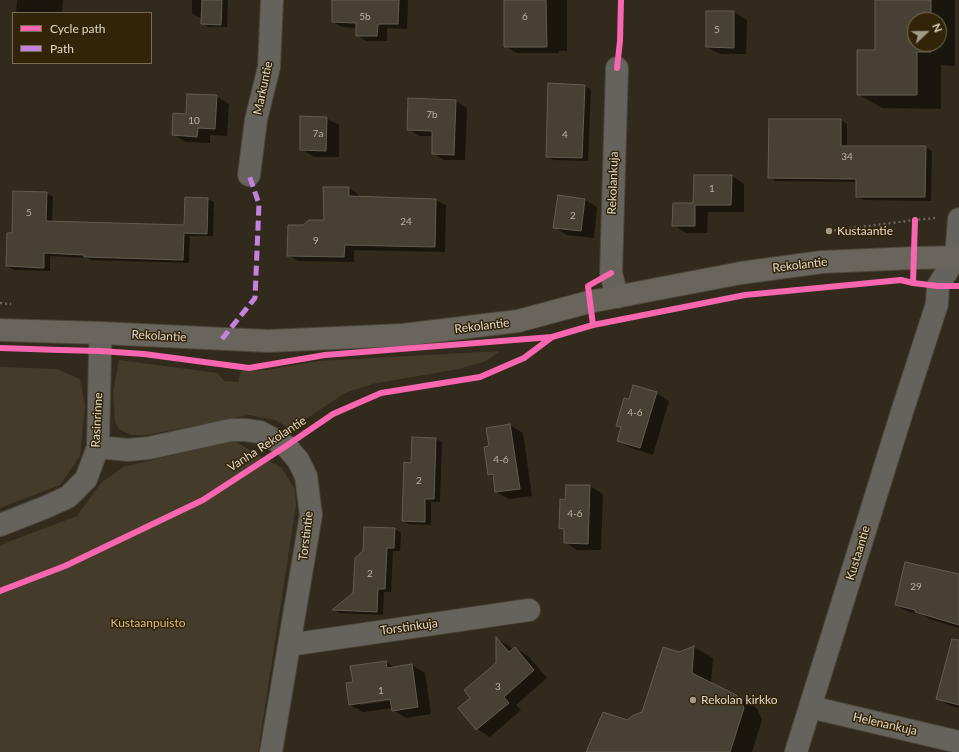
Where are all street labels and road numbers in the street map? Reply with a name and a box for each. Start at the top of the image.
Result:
street label: Markuntie [250,60,276,116]
street label: Rekolankuja [605,151,621,215]
street label: Rekolantie [772,254,828,276]
street label: Rekolantie [454,315,510,337]
street label: Rekolantie [131,327,187,345]
street label: Rasinrinne [88,392,106,448]
street label: Vanha Rekolantie [225,413,309,475]
street label: Torstintie [296,510,316,562]
street label: Kustaantie [843,524,873,582]
street label: Torstinkuja [379,616,439,638]
street label: Helenankuja [851,710,919,738]

